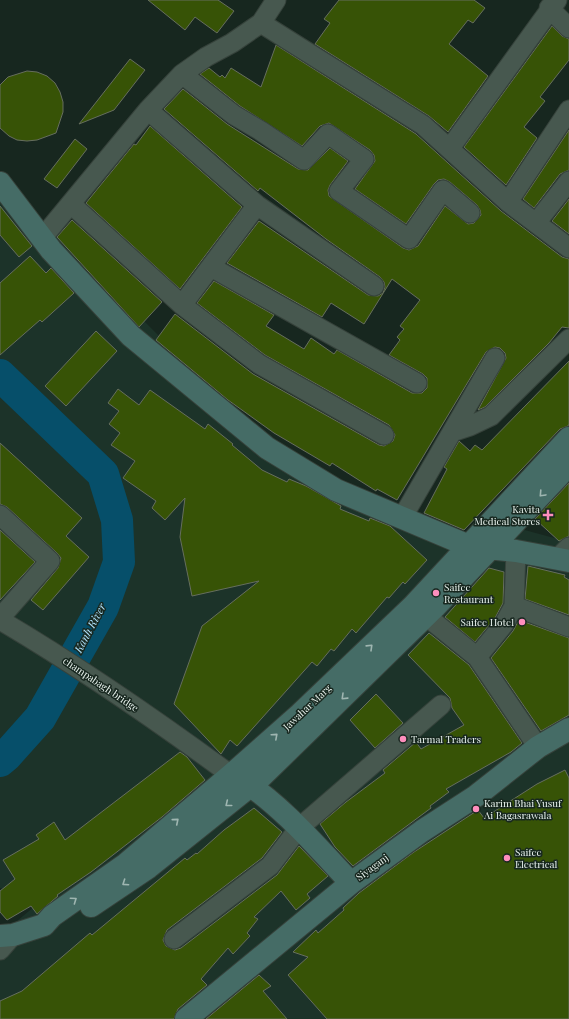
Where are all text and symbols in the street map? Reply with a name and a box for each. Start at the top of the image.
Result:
one-way arrow [539,489,547,497]
place label: Kavita Medical Stores [474,502,540,528]
marker: Kavita Medical Stores [543,510,553,520]
place label: Saifee Restaurant [444,580,494,606]
marker: Saifee Restaurant [431,588,441,598]
water label: Kanh River [70,600,109,656]
place label: Saifee Hotel [461,615,514,629]
marker: Saifee Hotel [517,617,527,627]
one-way arrow [365,645,372,652]
street label: champabagh bridge [60,653,142,715]
street label: Jawahar Marg [279,680,335,734]
one-way arrow [341,692,349,700]
place label: Tarmal Traders [411,732,481,746]
one-way arrow [270,734,278,741]
marker: Tarmal Traders [398,734,408,744]
place label: Karim Bhai Yusuf Ai Bagasrawala [483,796,562,822]
one-way arrow [225,799,232,806]
marker: Karim Bhai Yusuf Ai Bagasrawala [471,804,481,814]
one-way arrow [172,819,179,826]
place label: Saifee Electrical [515,845,558,871]
street label: Siyaganj [353,850,391,884]
marker: Saifee Electrical [502,853,512,863]
one-way arrow [122,878,129,886]
one-way arrow [69,898,76,905]

